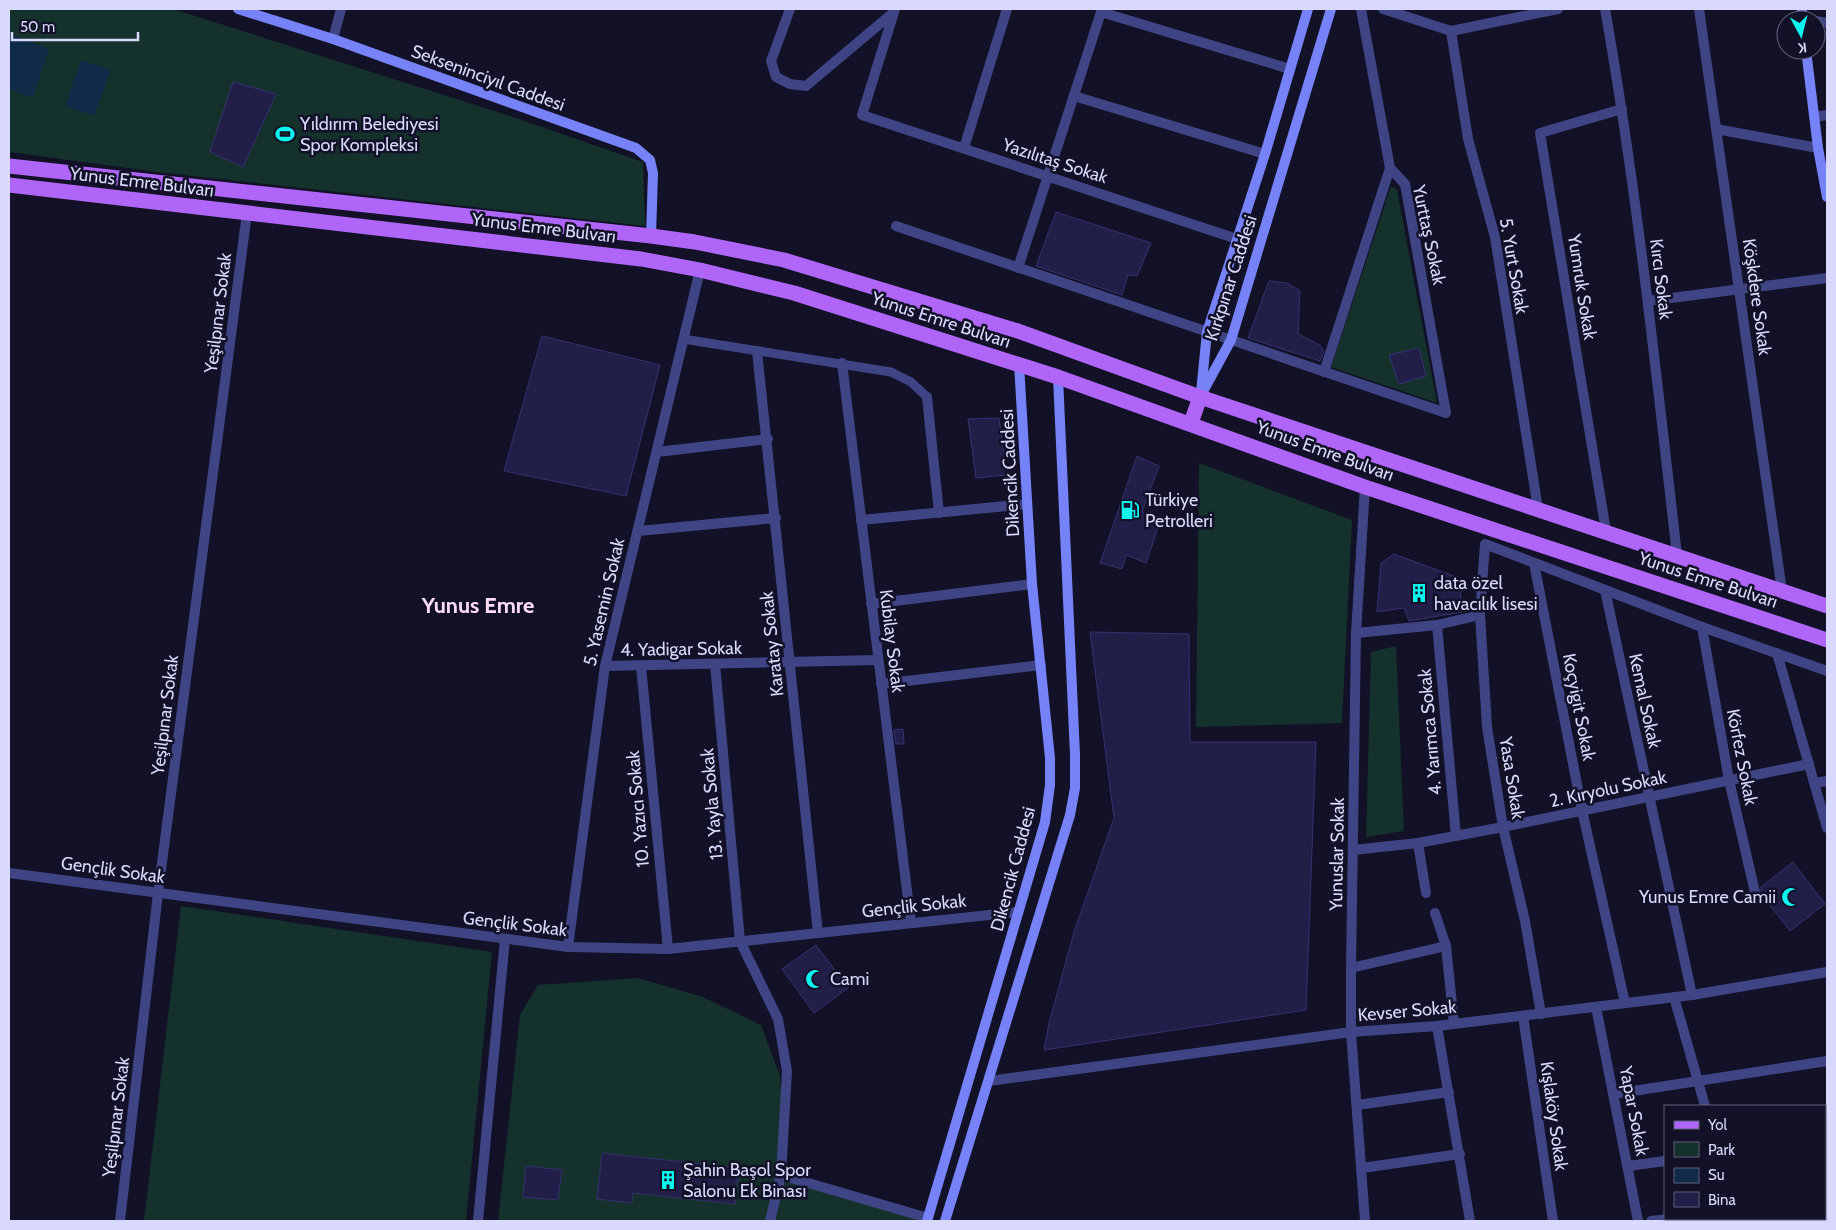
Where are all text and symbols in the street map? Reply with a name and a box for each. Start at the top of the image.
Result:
scale bar [12,10,139,42]
north arrow [1776,10,1826,60]
text: 50 m [20,18,55,36]
text: K [1797,38,1808,57]
street label: Sekseninciyıl Caddesi [408,40,568,116]
place label: Yıldırım Belediyesi Spor Kompleksi [299,113,439,156]
sports icon: Yıldırım Belediyesi Spor Kompleksi [274,123,296,145]
street label: Yazılıtaş Sokak [999,133,1111,189]
street label: Yunus Emre Bulvarı [68,162,215,202]
street label: Yurttaş Sokak [1407,182,1451,288]
street label: Yunus Emre Bulvarı [470,208,617,248]
street label: Kırkpınar Caddesi [1200,212,1262,344]
street label: 5. Yurt Sokak [1495,216,1533,317]
street label: Yumruk Sokak [1563,232,1601,342]
street label: Kırcı Sokak [1645,237,1677,321]
street label: Köşkdere Sokak [1738,237,1776,358]
street label: Yeşilpınar Sokak [200,251,236,375]
street label: Yunus Emre Bulvarı [868,287,1013,353]
street label: Dikencik Caddesi [996,408,1024,538]
street label: Yunus Emre Bulvarı [1252,416,1397,486]
place label: Türkiye Petrolleri [1145,489,1213,532]
fuel station icon: Türkiye Petrolleri [1119,499,1141,521]
street label: 5. Yasemin Sokak [579,535,630,668]
street label: Yunus Emre Bulvarı [1635,547,1780,613]
place label: data özel havacılık lisesi [1434,572,1538,615]
building icon: data özel havacılık lisesi [1408,582,1430,604]
street label: Kubilay Sokak [875,588,909,695]
street label: Karatay Sokak [755,590,788,698]
district label: Yunus Emre [421,592,534,619]
street label: 4. Yadigar Sokak [620,637,743,661]
street label: Koçyigit Sokak [1558,651,1600,763]
street label: Kemal Sokak [1624,651,1666,751]
street label: Yeşilpınar Sokak [147,653,183,777]
street label: 4. Yarımca Sokak [1413,667,1446,796]
street label: Körfez Sokak [1722,707,1762,808]
street label: Yasa Sokak [1494,734,1529,822]
street label: 13. Yayla Sokak [696,746,728,861]
street label: 10. Yazıcı Sokak [622,749,654,868]
street label: 2. Kıryolu Sokak [1548,766,1669,812]
street label: Yunuslar Sokak [1325,796,1349,912]
street label: Dikencik Caddesi [986,804,1040,934]
street label: Gençlik Sokak [60,852,167,888]
place label: Yunus Emre Camii [1638,886,1776,908]
mosque icon: Yunus Emre Camii [1780,886,1802,908]
street label: Gençlik Sokak [861,889,968,922]
street label: Gençlik Sokak [462,907,569,941]
mosque icon: Cami [804,968,826,990]
place label: Cami [830,968,869,990]
street label: Kevser Sokak [1357,996,1458,1026]
street label: Yeşilpınar Sokak [98,1055,134,1179]
street label: Kışlaköy Sokak [1535,1060,1573,1173]
street label: Yapar Sokak [1614,1063,1654,1159]
legend [1664,1105,1826,1220]
text: Yol [1707,1116,1727,1134]
text: Park [1708,1141,1735,1159]
place label: Şahin Başol Spor Salonu Ek Binası [683,1159,811,1202]
text: Su [1708,1166,1725,1184]
building icon: Şahin Başol Spor Salonu Ek Binası [657,1169,679,1191]
text: Bina [1708,1191,1736,1209]

